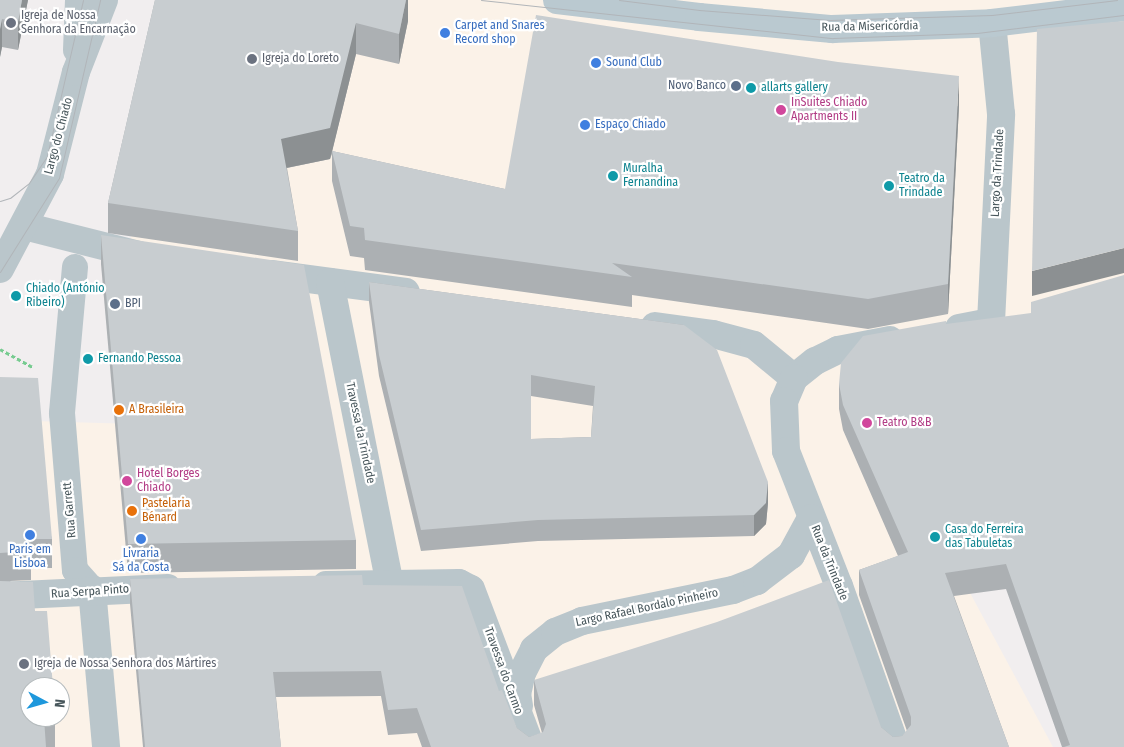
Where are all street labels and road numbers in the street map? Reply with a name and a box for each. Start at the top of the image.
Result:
street label: Rua da Misericórdia [821,19,919,35]
street label: Largo do Chiado [42,96,76,176]
street label: Largo da Trindade [989,129,1007,217]
street label: Travessa da Trindade [342,381,378,485]
street label: Rua Garrett [60,481,80,539]
street label: Rua da Trindade [807,523,851,603]
street label: Rua Serpa Pinto [50,582,130,602]
street label: Largo Rafael Bordalo Pinheiro [574,586,720,630]
street label: Travessa do Carmo [481,625,525,717]

